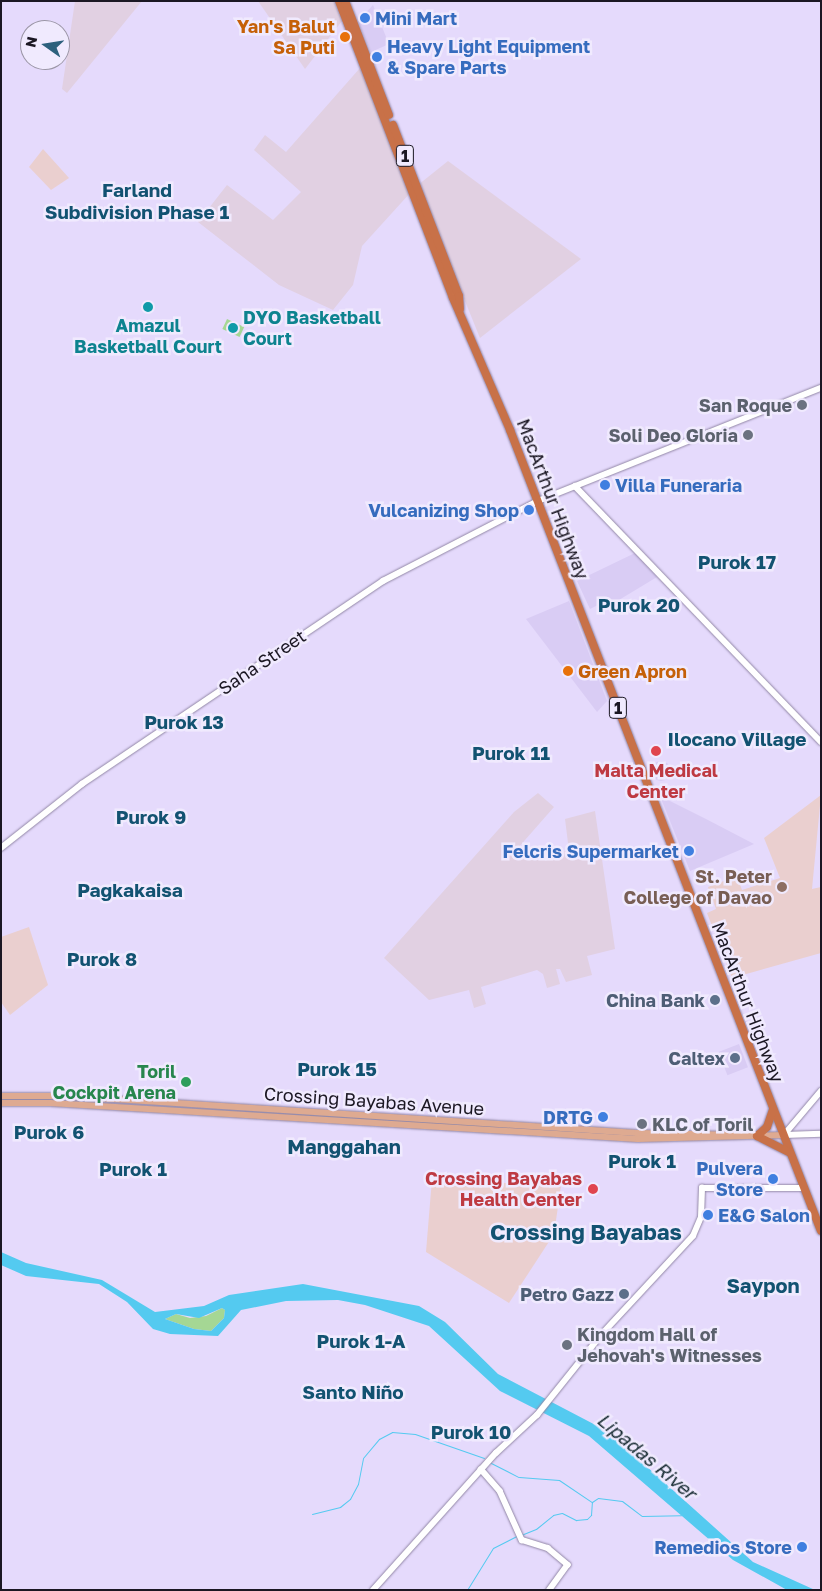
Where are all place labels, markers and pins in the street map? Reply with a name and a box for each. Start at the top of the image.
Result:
place label: Mini Mart [375,7,457,29]
marker: Mini Mart [359,12,371,24]
place label: Yan's Balut Sa Puti [237,16,335,58]
marker: Yan's Balut Sa Puti [339,31,351,43]
place label: Heavy Light Equipment & Spare Parts [387,36,590,78]
marker: Heavy Light Equipment & Spare Parts [371,51,383,63]
marker: Amazul Basketball Court [142,301,154,313]
place label: DYO Basketball Court [243,307,381,350]
place label: Amazul Basketball Court [74,315,222,358]
marker: DYO Basketball Court [227,322,239,334]
place label: San Roque [699,394,792,416]
marker: San Roque [796,399,808,411]
place label: Soli Deo Gloria [609,424,738,446]
marker: Soli Deo Gloria [742,429,754,441]
place label: Villa Funeraria [615,474,742,496]
marker: Villa Funeraria [599,479,611,491]
place label: Vulcanizing Shop [368,499,519,521]
marker: Vulcanizing Shop [523,504,535,516]
place label: Green Apron [578,660,687,682]
marker: Green Apron [562,665,574,677]
marker: Malta Medical Center [649,744,663,758]
place label: Malta Medical Center [594,760,718,802]
place label: Felcris Supermarket [503,840,679,862]
marker: Felcris Supermarket [683,845,695,857]
place label: St. Peter College of Davao [623,866,772,909]
marker: St. Peter College of Davao [776,881,788,893]
place label: China Bank [606,989,705,1011]
marker: China Bank [709,994,721,1006]
place label: Caltex [668,1047,725,1069]
marker: Caltex [729,1052,741,1064]
place label: Toril Cockpit Arena [52,1061,176,1104]
marker: Toril Cockpit Arena [180,1076,192,1088]
place label: DRTG [543,1106,593,1128]
marker: DRTG [597,1111,609,1123]
place label: KLC of Toril [652,1113,753,1135]
marker: KLC of Toril [636,1118,648,1130]
place label: Pulvera Store [696,1158,763,1200]
place label: Crossing Bayabas Health Center [425,1168,582,1210]
marker: Pulvera Store [767,1173,779,1185]
marker: Crossing Bayabas Health Center [586,1182,600,1196]
place label: E&G Salon [718,1204,810,1226]
marker: E&G Salon [702,1209,714,1221]
place label: Petro Gazz [520,1283,614,1305]
marker: Petro Gazz [618,1288,630,1300]
place label: Kingdom Hall of Jehovah's Witnesses [577,1324,762,1366]
marker: Kingdom Hall of Jehovah's Witnesses [561,1339,573,1351]
place label: Remedios Store [654,1536,792,1558]
marker: Remedios Store [796,1541,808,1553]

